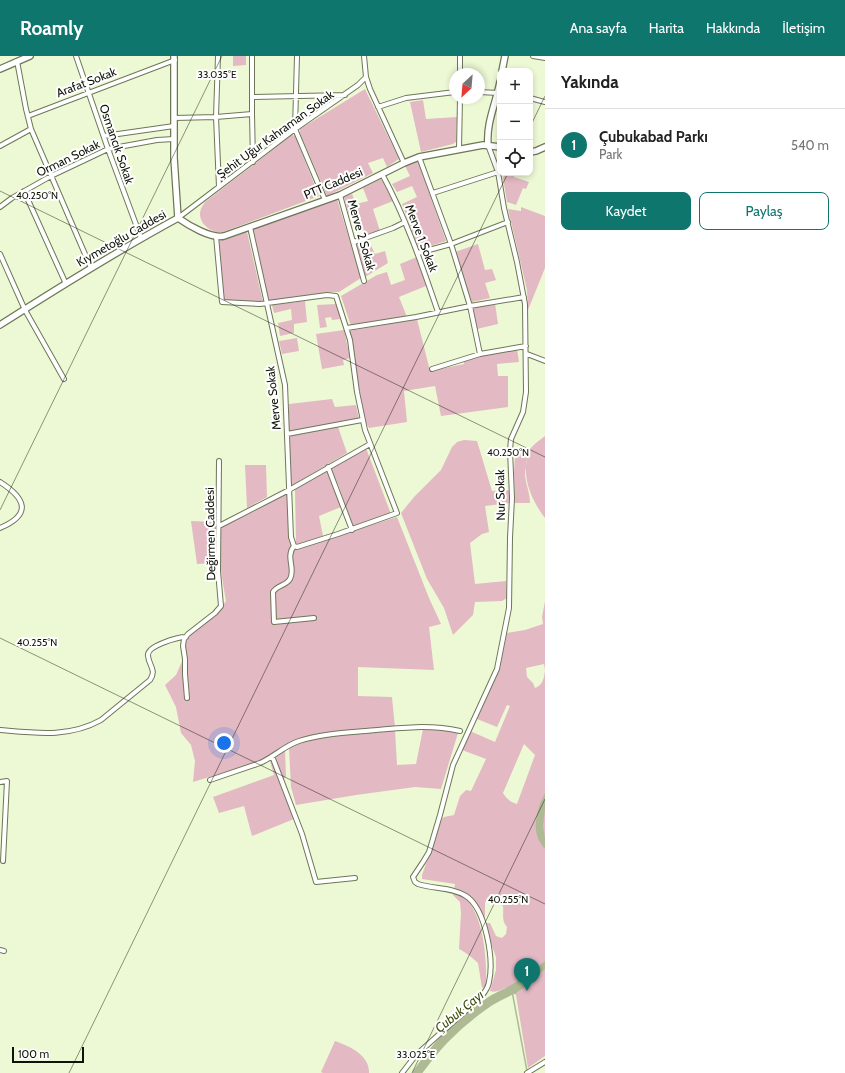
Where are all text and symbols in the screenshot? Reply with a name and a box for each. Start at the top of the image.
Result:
text: Roamly [20,17,83,40]
text: Ana sayfa [570,19,627,37]
text: Harita [649,19,684,37]
text: Hakkında [706,19,760,37]
text: İletişim [782,19,825,37]
street label: Arafat Sokak [54,63,119,100]
text: 33.035°E [198,68,237,81]
north arrow [449,68,485,104]
map controls [497,68,533,176]
button: + [497,68,533,104]
text: Yakında [561,72,619,92]
street label: Şehit Uğur Kahraman Sokak [214,86,337,181]
street label: Osmancık Sokak [96,102,138,186]
button: − [497,104,533,140]
text: Çubukabad Parkı [599,128,708,146]
street label: Orman Sokak [34,136,103,180]
text: 1 [572,137,576,153]
text: 540 m [791,137,829,153]
button: locate [497,140,533,176]
text: Park [599,146,622,162]
street label: PTT Caddesi [301,164,365,202]
text: 40.250°N [16,189,58,202]
button: Kaydet [561,192,691,230]
button: Paylaş [699,192,829,230]
street label: Merve 2 Sokak [345,198,379,273]
street label: Merve 1 Sokak [402,202,442,274]
street label: Kıymetoğlu Caddesi [74,206,168,270]
street label: Merve Sokak [262,365,284,431]
text: 40.250°N [487,446,529,459]
street label: Nur Sokak [492,469,508,521]
street label: Değirmen Caddesi [202,487,218,581]
text: 40.255°N [17,636,57,649]
your location [214,733,234,753]
text: 40.255°N [488,893,528,906]
pin: 1 [514,958,540,991]
water label: Çubuk Çayı [431,986,487,1036]
scale bar [12,1045,84,1064]
text: 100 m [18,1047,49,1061]
text: 33.025°E [397,1048,436,1061]

